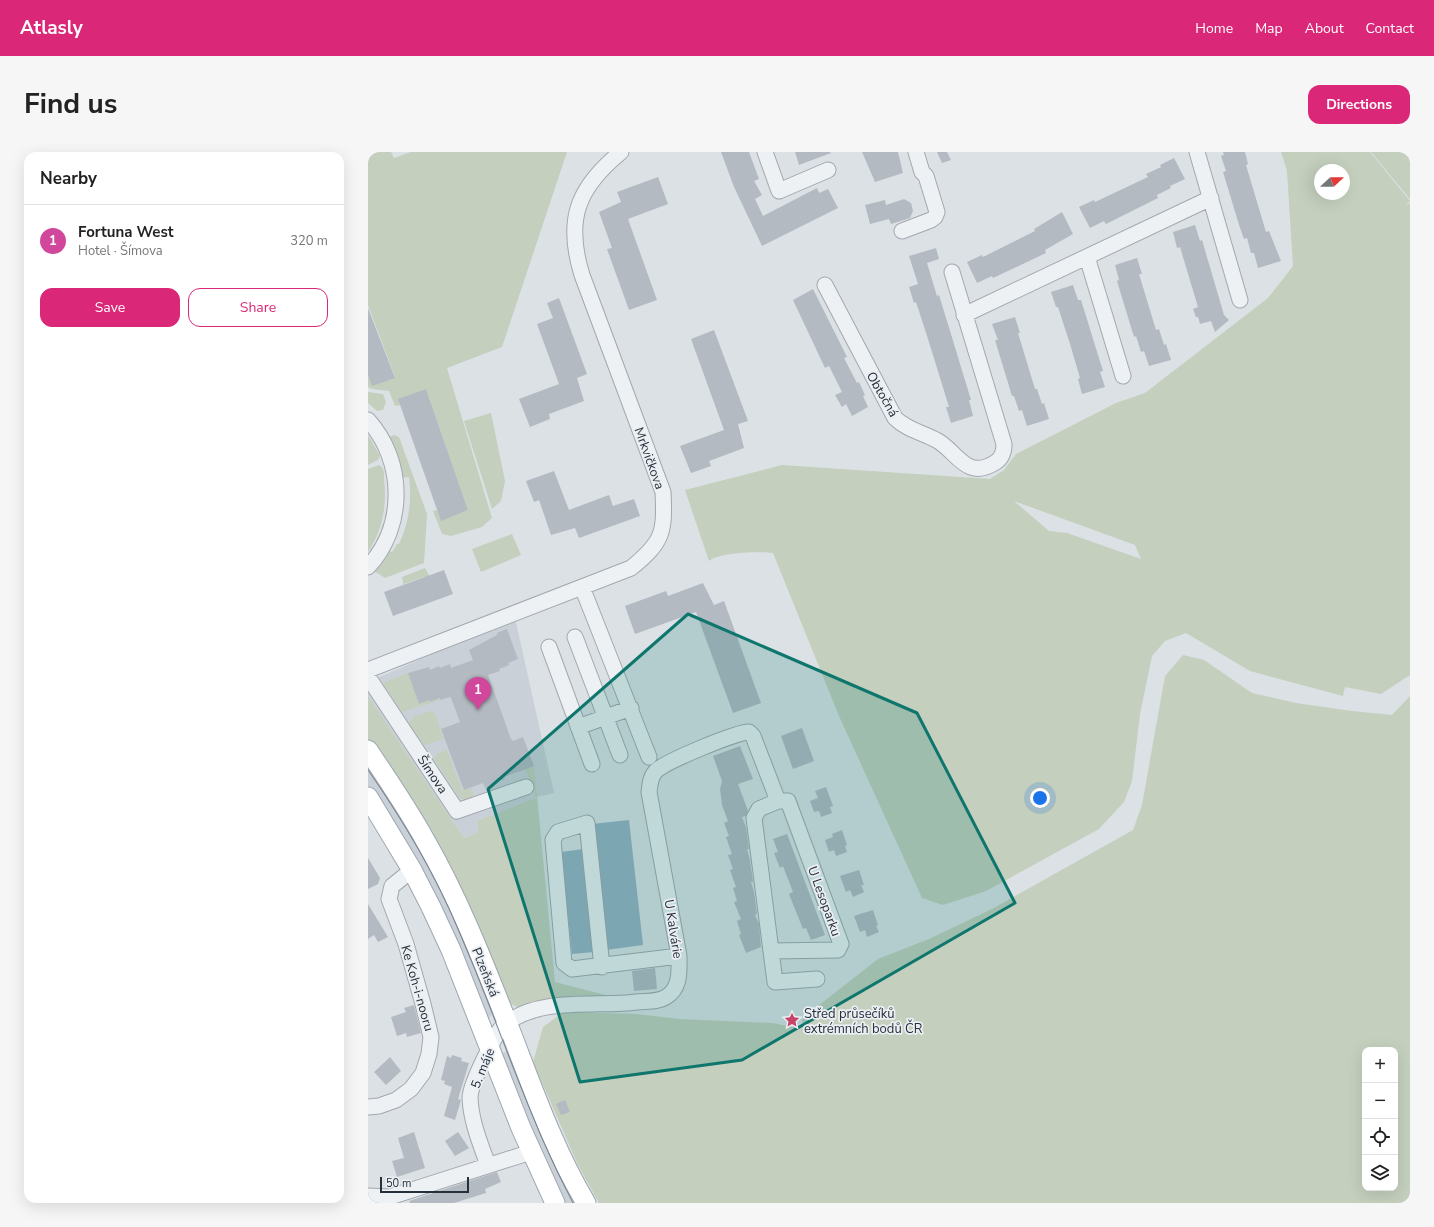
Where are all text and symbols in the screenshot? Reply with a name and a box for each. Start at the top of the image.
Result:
text: Atlasly [20,15,83,41]
text: Home [1195,19,1233,38]
text: Map [1255,19,1283,38]
text: About [1305,19,1344,38]
text: Contact [1366,19,1414,38]
text: Find us [24,85,118,123]
button: Directions [1308,85,1410,124]
north arrow [1314,164,1350,200]
text: Nearby [40,167,97,190]
text: Fortuna West [78,222,173,242]
text: 1 [49,232,57,250]
text: 320 m [290,232,328,250]
text: Hotel · Šímova [78,242,163,260]
button: Save [40,288,180,327]
button: Share [188,288,328,327]
street label: Obtočná [862,369,902,420]
street label: Mrkvičkova [630,425,669,492]
pin: 1 [465,677,491,710]
street label: Šímova [413,751,452,797]
your location [1030,788,1050,808]
street label: U Lesoparku [803,864,845,939]
street label: U Kalvárie [659,898,687,960]
street label: Ke Koh-i-nooru [396,943,438,1033]
street label: Plzeňská [467,945,503,1000]
place label: Střed průsečíků extrémních bodů ČR [804,1005,923,1038]
place icon: Střed průsečíků extrémních bodů ČR [783,1011,801,1029]
street label: 5. máje [467,1045,499,1091]
map controls [1362,1047,1398,1191]
button: + [1362,1047,1398,1083]
button: − [1362,1083,1398,1119]
button: locate [1362,1119,1398,1155]
button: layers [1362,1155,1398,1191]
scale bar [380,1175,469,1194]
text: 50 m [386,1176,411,1191]

